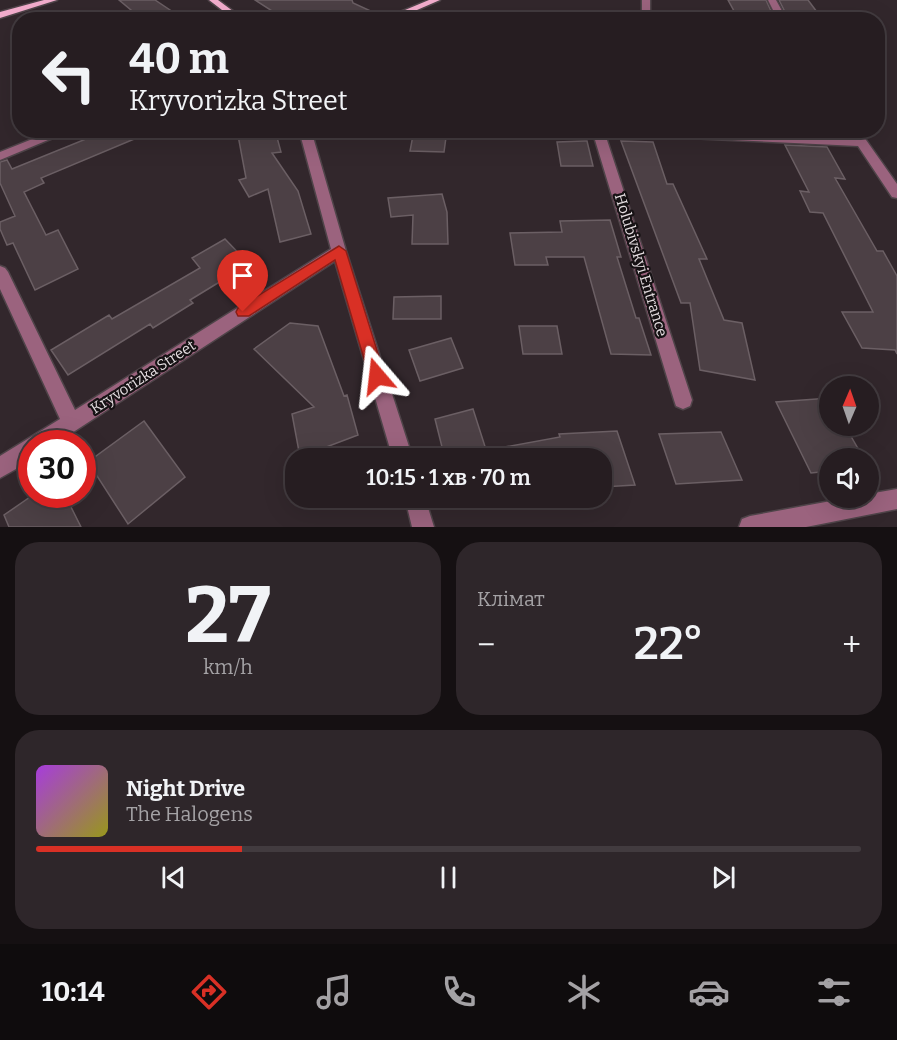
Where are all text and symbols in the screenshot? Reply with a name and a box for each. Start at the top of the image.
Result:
text: 40 m [129,34,229,84]
icon: left [30,36,108,114]
text: Kryvorizka Street [129,85,348,117]
street label: Holubivskyi Entrance [611,191,671,339]
pin [217,250,268,312]
icon: arrive [226,259,259,292]
street label: Kryvorizka Street [87,336,199,418]
position arrow [345,344,409,408]
north arrow [819,376,879,436]
map controls [819,376,879,508]
speed limit sign: 30 [18,430,96,508]
button: sound [819,448,879,508]
text: 10:15 · 1 хв · 70 m [366,464,531,491]
text: 27 [185,569,271,663]
text: Клімат [477,587,545,611]
text: 22° [634,617,704,671]
text: − [477,625,495,665]
text: + [842,625,861,665]
text: km/h [203,655,253,679]
text: Night Drive [126,775,245,802]
text: The Halogens [126,802,253,826]
icon: previous [157,861,190,894]
icon: pause [432,861,465,894]
icon: next [707,861,740,894]
icon: directions [188,971,230,1013]
icon: music [313,971,355,1013]
icon: phone [438,971,480,1013]
icon: climate [563,971,605,1013]
icon: car [688,971,730,1013]
icon: filters [813,971,855,1013]
text: 10:14 [42,976,105,1008]

